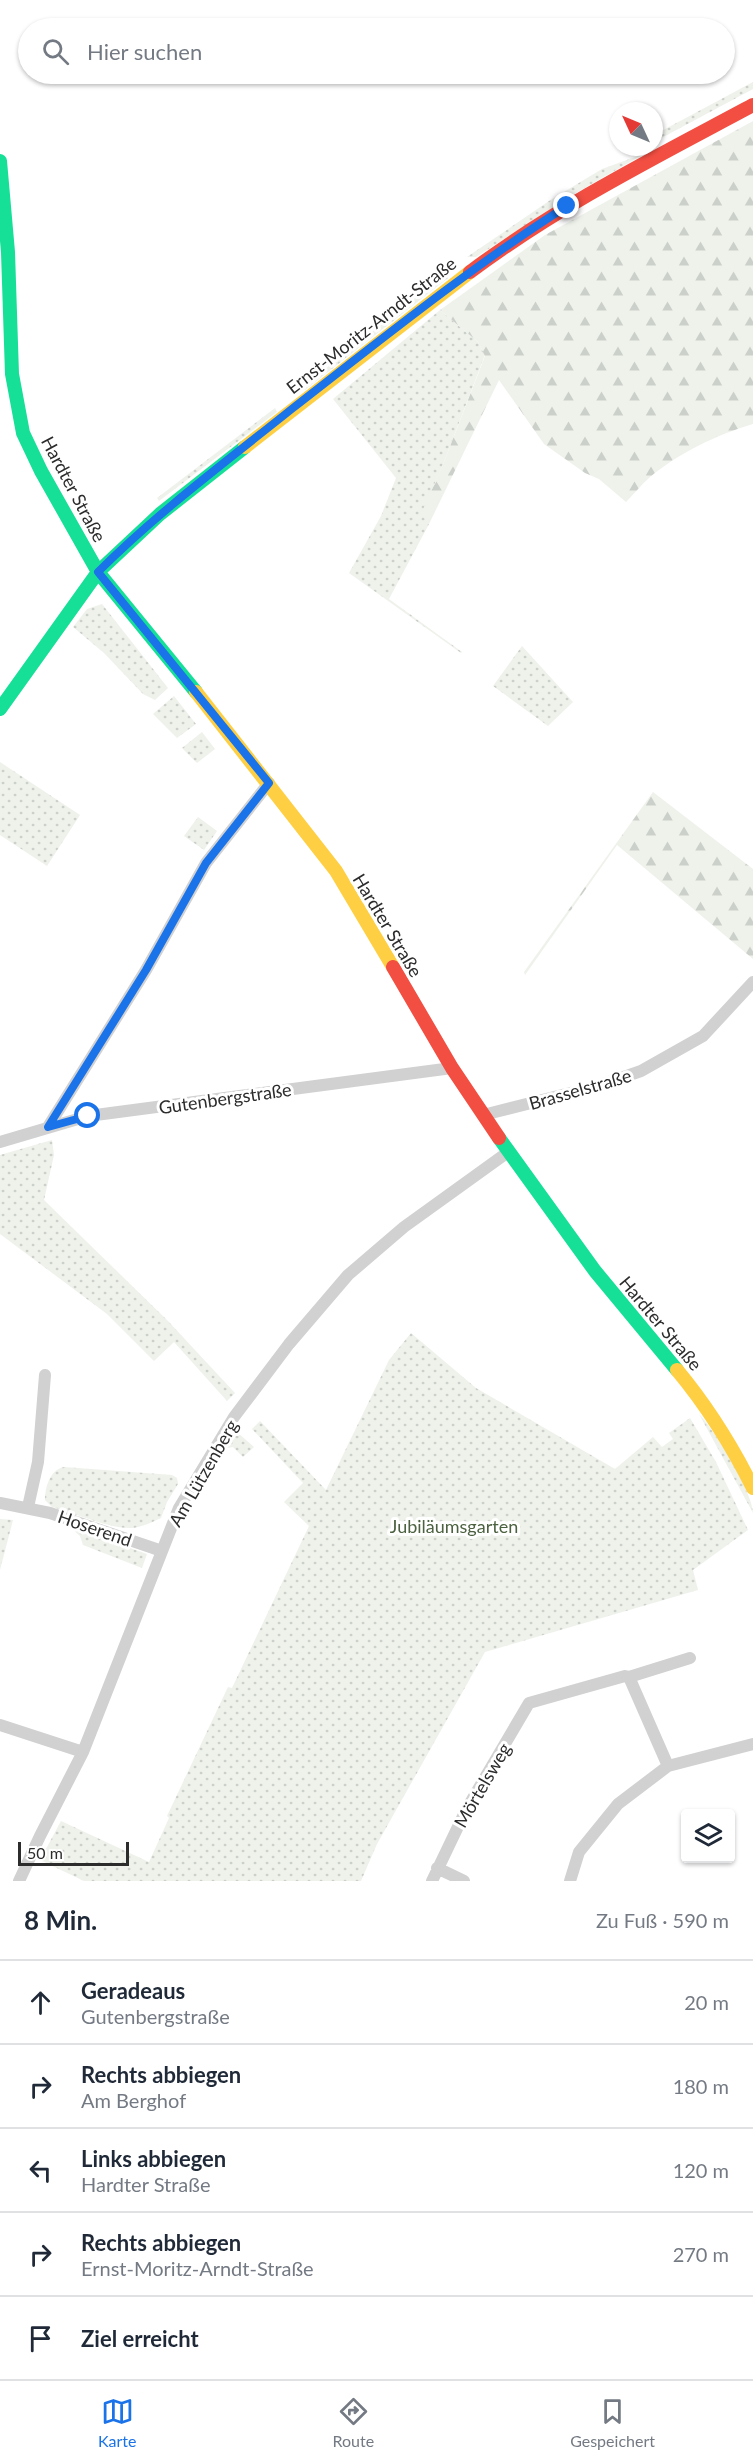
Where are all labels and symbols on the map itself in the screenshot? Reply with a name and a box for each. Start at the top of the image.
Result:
north arrow [609,102,663,156]
route end [553,192,579,218]
street label: Ernst-Moritz-Arndt-Straße [282,252,460,398]
street label: Hardter Straße [37,432,111,546]
street label: Hardter Straße [349,869,427,981]
street label: Brasselstraße [526,1064,634,1114]
street label: Gutenbergstraße [157,1078,293,1118]
route start [74,1102,100,1128]
street label: Hardter Straße [615,1271,707,1375]
street label: Am Lützenberg [164,1416,242,1530]
street label: Hoserend [55,1505,135,1551]
park label: Jubiläumsgarten [390,1515,518,1537]
street label: Mörtelsweg [449,1739,515,1831]
scale bar [18,1839,129,1866]

